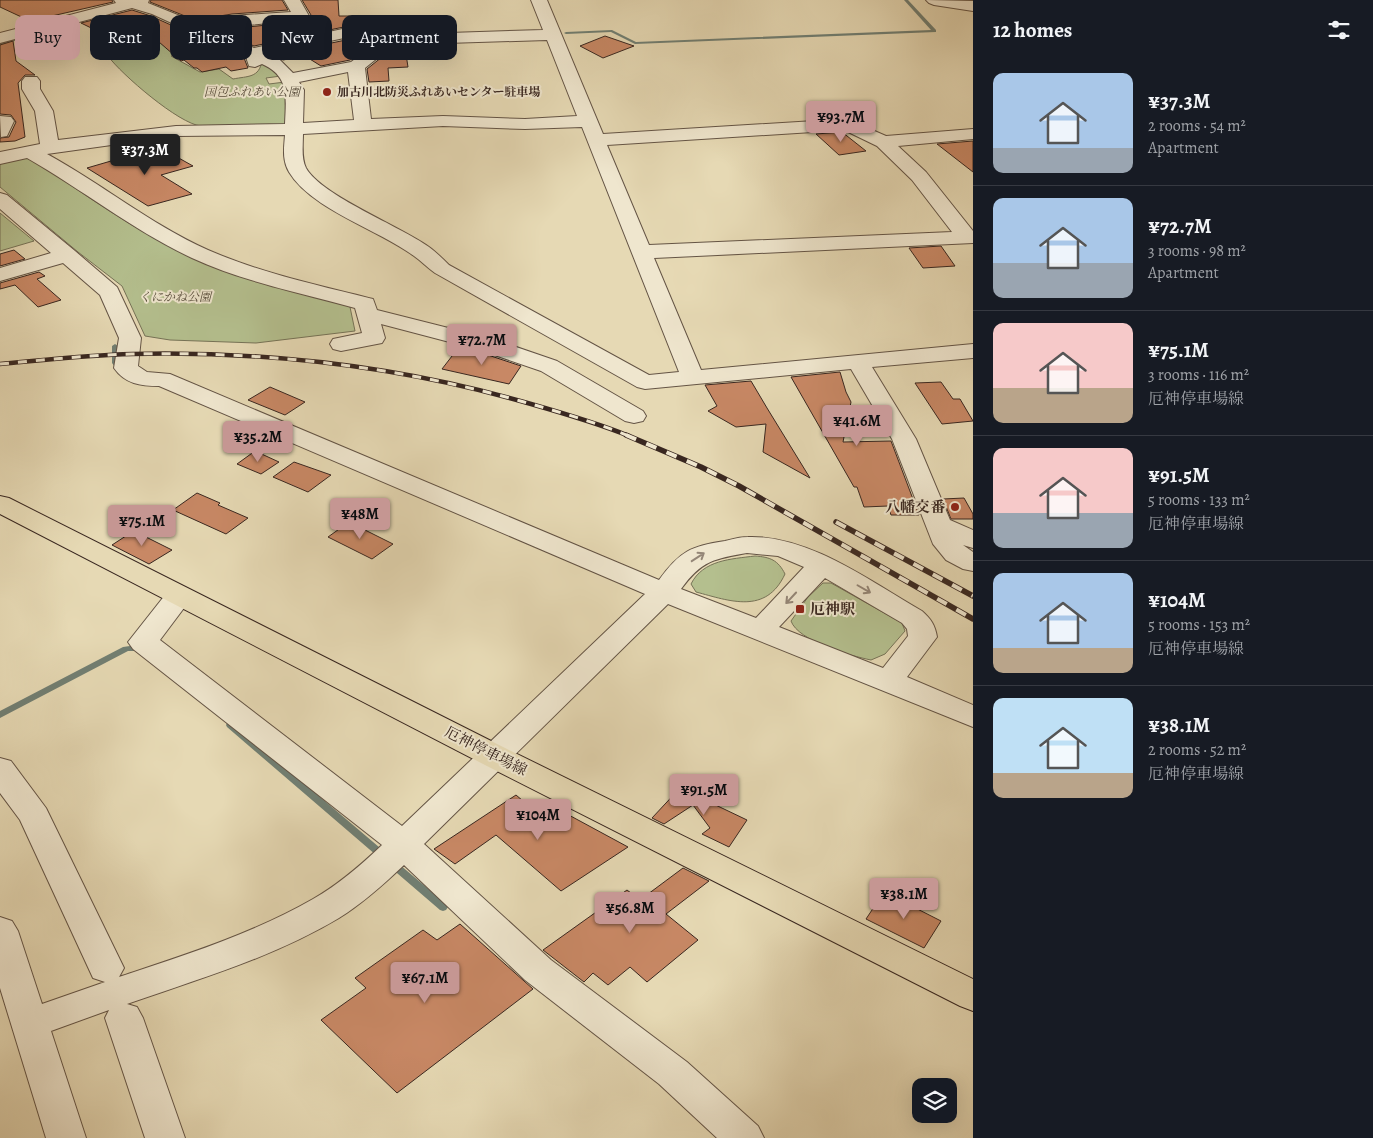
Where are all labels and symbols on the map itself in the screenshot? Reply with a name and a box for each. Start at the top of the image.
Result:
park label: 国包ふれあい公園 [204,84,302,100]
place label: 加古川北防災ふれあいセンター駐車場 [337,84,541,100]
marker: 加古川北防災ふれあいセンター駐車場 [321,86,333,98]
pin: ¥93.7M [800,100,882,143]
pin: ¥37.3M [104,134,186,176]
park label: くにかね公園 [139,289,213,305]
pin: ¥72.7M [441,324,523,366]
pin: ¥41.6M [816,404,898,447]
pin: ¥35.2M [217,420,299,463]
place label: 八幡交番 [885,497,946,517]
pin: ¥48M [330,498,390,540]
marker: 八幡交番 [949,501,961,513]
pin: ¥75.1M [101,504,183,547]
one-way arrow [690,552,704,562]
one-way arrow [856,585,871,595]
one-way arrow [785,591,797,604]
place label: 厄神駅 [810,599,855,619]
marker: 厄神駅 [794,603,806,615]
street label: 厄神停車場線 [441,722,531,780]
pin: ¥91.5M [663,774,745,816]
pin: ¥104M [503,798,573,841]
pin: ¥38.1M [863,878,945,920]
pin: ¥56.8M [589,892,671,934]
pin: ¥67.1M [384,962,466,1004]

